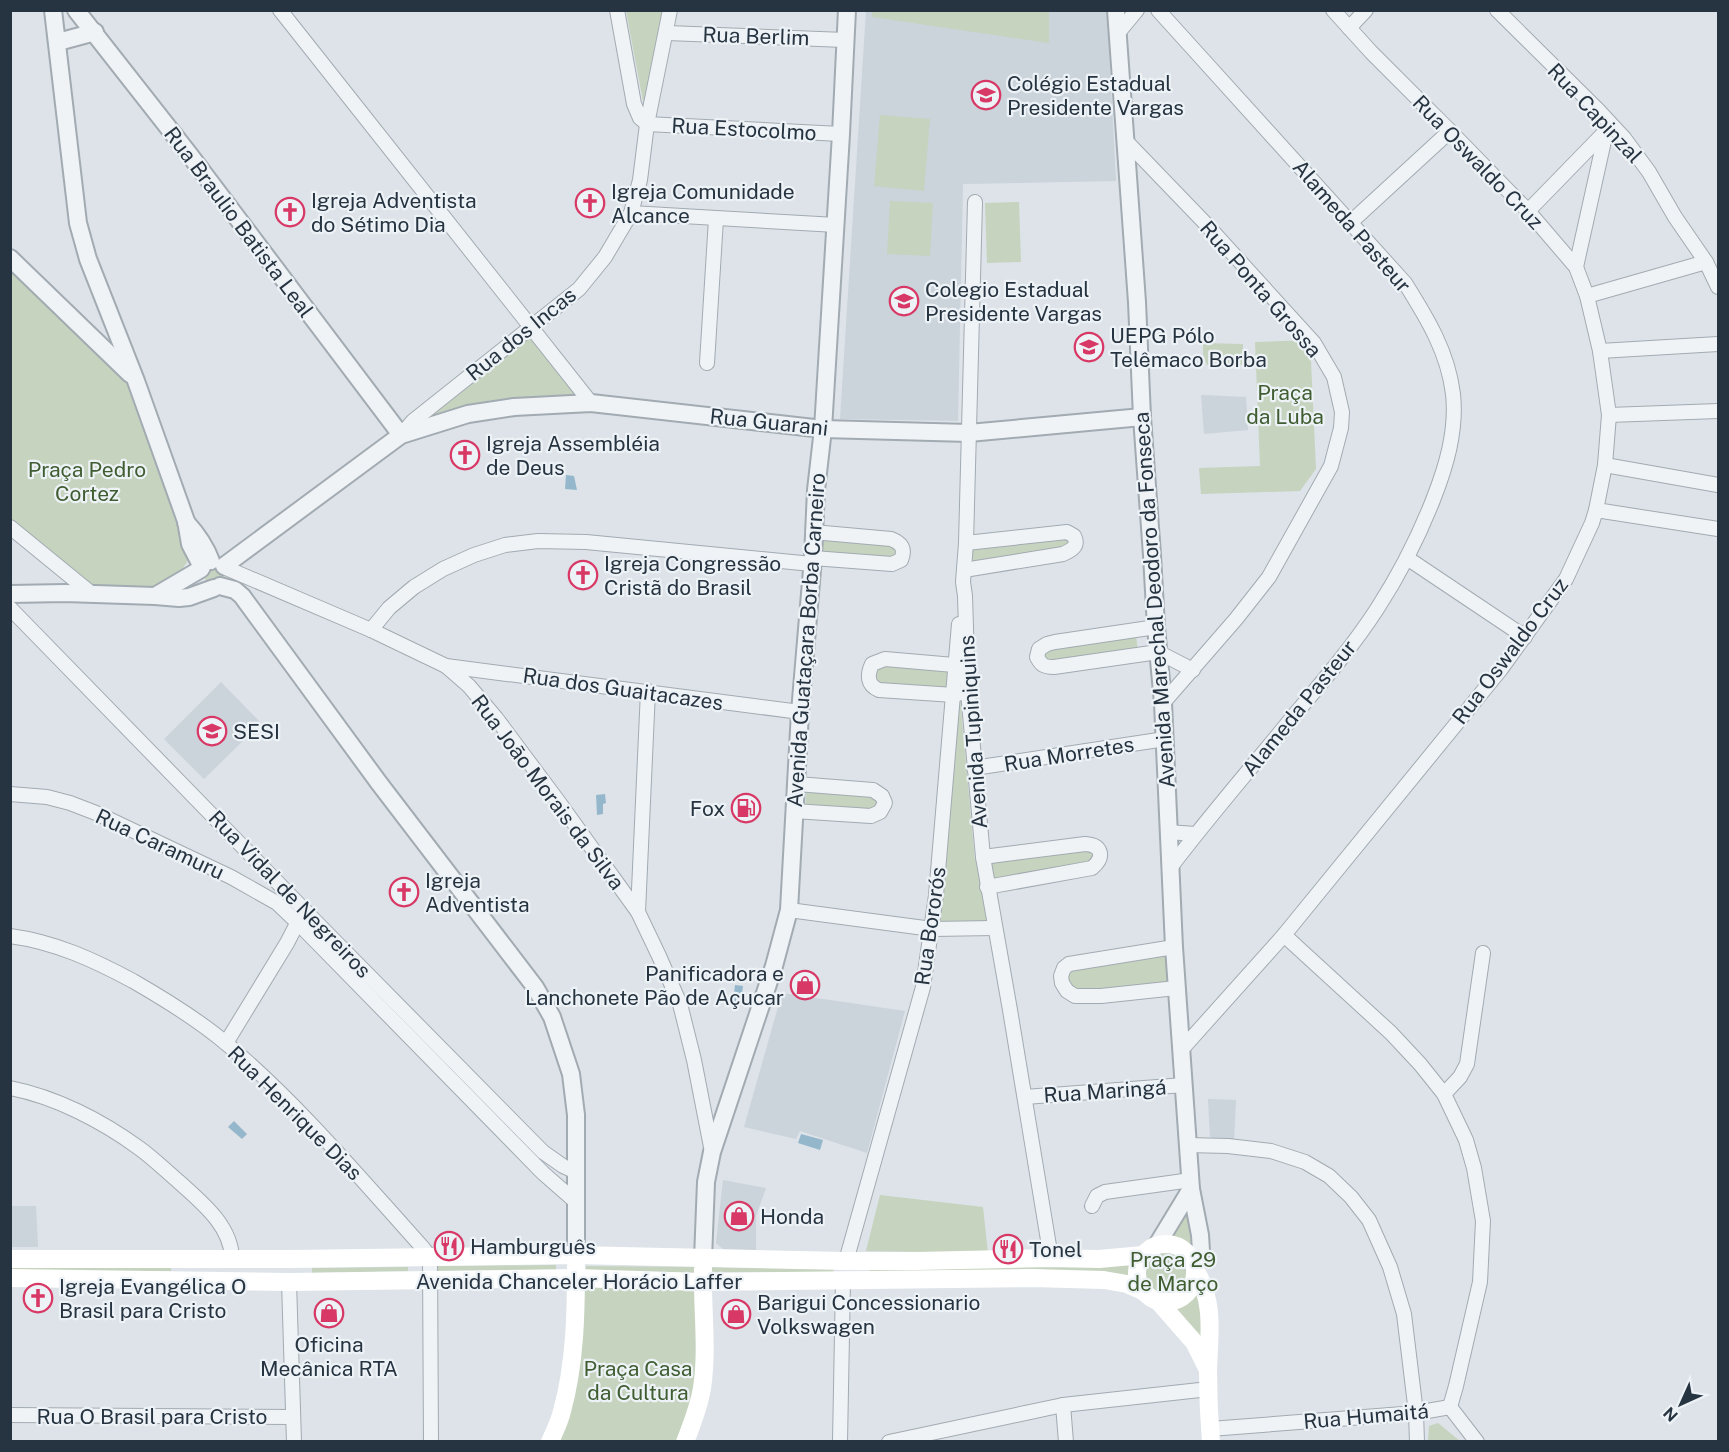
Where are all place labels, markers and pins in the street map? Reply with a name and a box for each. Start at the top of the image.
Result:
place label: Colégio Estadual Presidente Vargas [1007,71,1184,120]
school or university icon: Colégio Estadual Presidente Vargas [970,79,1002,111]
place label: Igreja Comunidade Alcance [611,179,795,228]
church icon: Igreja Comunidade Alcance [574,187,606,219]
place label: Igreja Adventista do Sétimo Dia [311,188,477,237]
church icon: Igreja Adventista do Sétimo Dia [274,196,306,228]
place label: Colegio Estadual Presidente Vargas [925,277,1102,326]
school or university icon: Colegio Estadual Presidente Vargas [888,285,920,317]
place label: UEPG Pólo Telêmaco Borba [1110,323,1267,372]
school or university icon: UEPG Pólo Telêmaco Borba [1073,331,1105,363]
place label: Igreja Assembléia de Deus [486,431,660,480]
church icon: Igreja Assembléia de Deus [449,439,481,471]
place label: Igreja Congressão Cristã do Brasil [604,551,781,600]
church icon: Igreja Congressão Cristã do Brasil [567,559,599,591]
school or university icon: SESI [196,715,228,747]
place label: SESI [233,719,280,744]
fuel station icon: Fox [730,792,762,824]
place label: Fox [690,796,725,821]
place label: Igreja Adventista [425,868,530,917]
church icon: Igreja Adventista [388,876,420,908]
place label: Panificadora e Lanchonete Pão de Açucar [525,961,784,1010]
shop icon: Panificadora e Lanchonete Pão de Açucar [789,969,821,1001]
shop icon: Honda [723,1200,755,1232]
place label: Honda [760,1204,824,1229]
restaurant icon: Hamburguês [433,1230,465,1262]
restaurant icon: Tonel [992,1233,1024,1265]
place label: Hamburguês [470,1234,596,1259]
place label: Tonel [1029,1237,1082,1262]
place label: Igreja Evangélica O Brasil para Cristo [59,1274,246,1323]
church icon: Igreja Evangélica O Brasil para Cristo [22,1282,54,1314]
place label: Barigui Concessionario Volkswagen [757,1290,980,1339]
shop icon: Oficina Mecânica RTA [313,1297,345,1329]
shop icon: Barigui Concessionario Volkswagen [720,1298,752,1330]
place label: Oficina Mecânica RTA [260,1332,398,1381]

